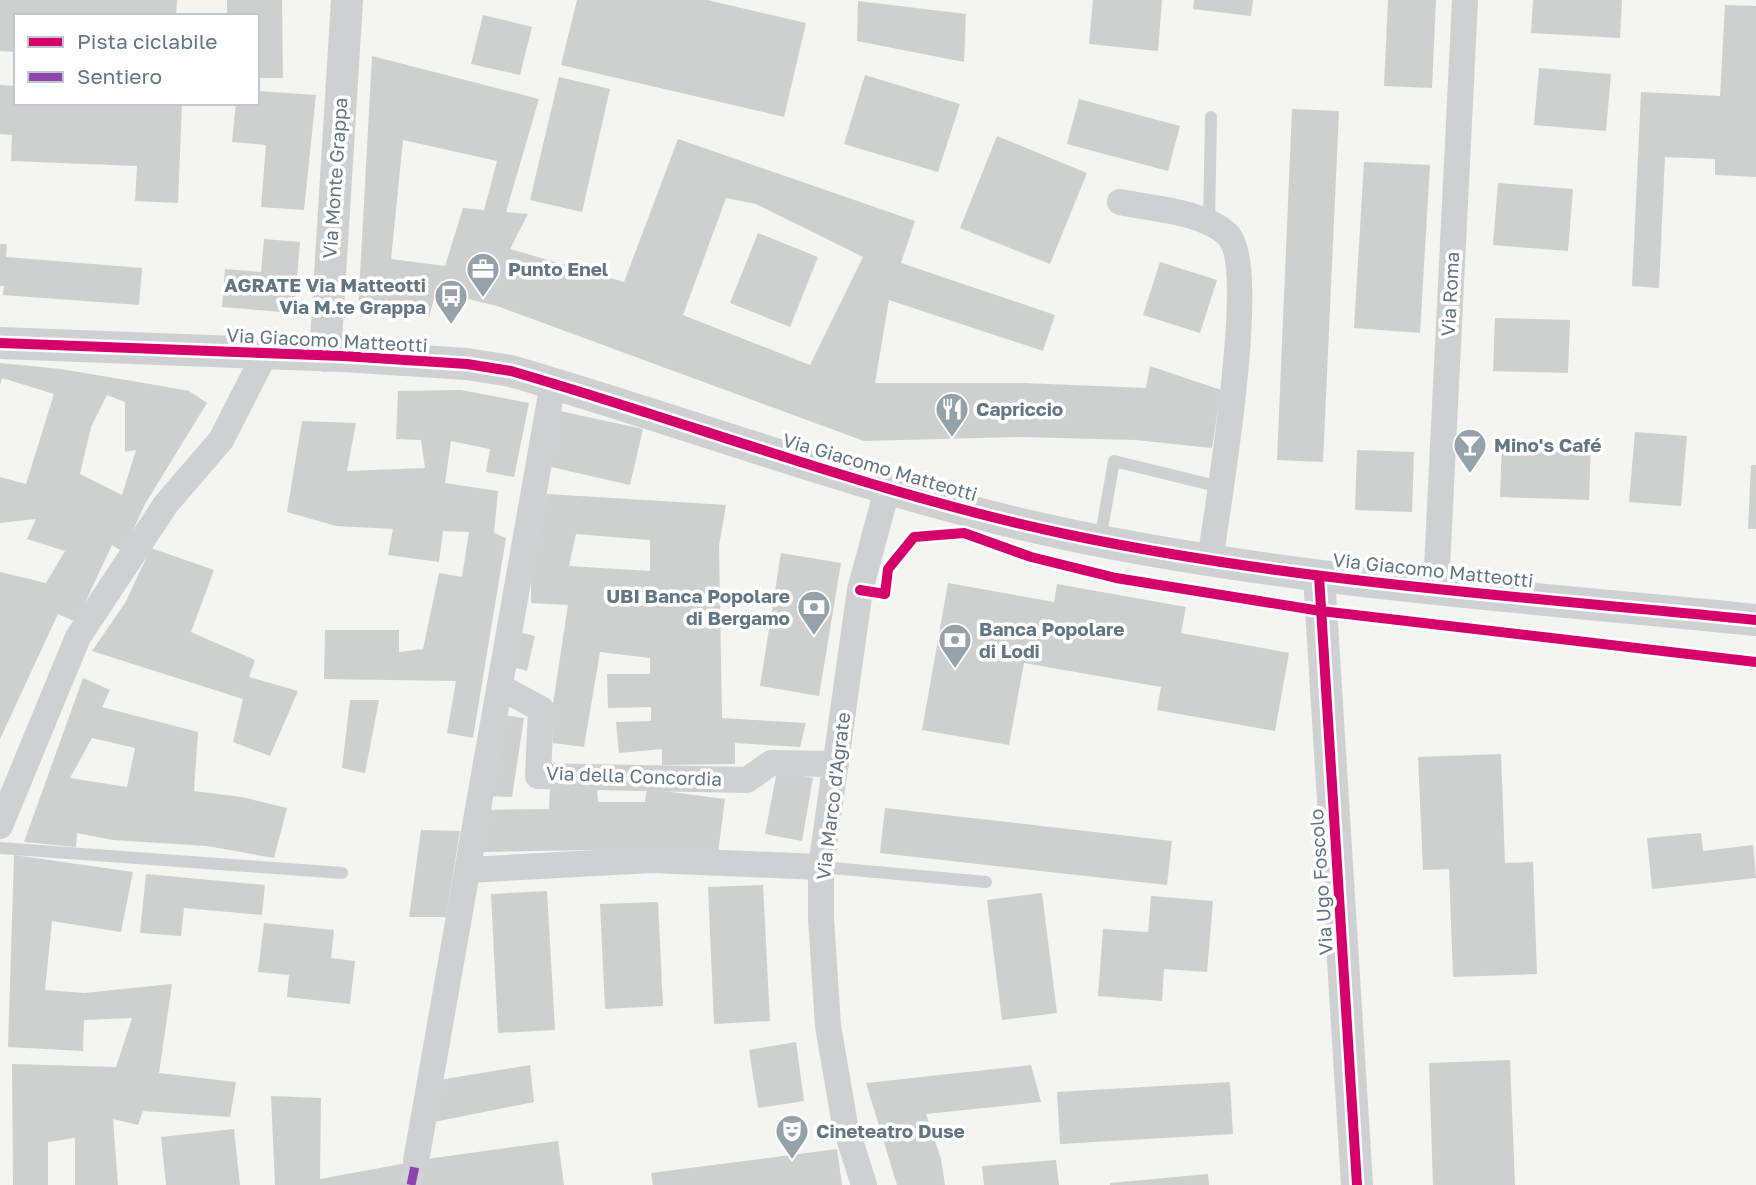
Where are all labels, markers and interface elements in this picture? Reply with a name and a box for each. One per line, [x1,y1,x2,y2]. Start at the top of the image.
legend [14,14,259,105]
text: Pista ciclabile [77,28,217,54]
text: Sentiero [77,63,162,89]
street label: Via Monte Grappa [317,97,352,259]
office icon: Punto Enel [464,250,502,299]
street label: Via Roma [1436,251,1463,337]
place label: Punto Enel [508,257,608,280]
place label: AGRATE Via Matteotti Via M.te Grappa [224,273,426,318]
bus stop icon: AGRATE Via Matteotti Via M.te Grappa [432,277,470,326]
street label: Via Giacomo Matteotti [226,323,428,356]
restaurant icon: Capriccio [933,390,971,439]
place label: Capriccio [976,397,1063,420]
bar icon: Mino's Café [1451,426,1489,475]
street label: Via Giacomo Matteotti [780,428,980,505]
place label: Mino's Café [1494,433,1601,456]
street label: Via Giacomo Matteotti [1332,548,1535,591]
place label: UBI Banca Popolare di Bergamo [606,584,790,629]
bank icon: UBI Banca Popolare di Bergamo [795,588,833,637]
place label: Banca Popolare di Lodi [979,617,1124,662]
bank icon: Banca Popolare di Lodi [936,621,974,670]
street label: Via Marco d'Agrate [811,711,854,881]
street label: Via della Concordia [546,761,722,790]
street label: Via Ugo Foscolo [1304,808,1337,956]
theatre icon: Cineteatro Duse [773,1112,811,1161]
place label: Cineteatro Duse [816,1119,965,1142]

